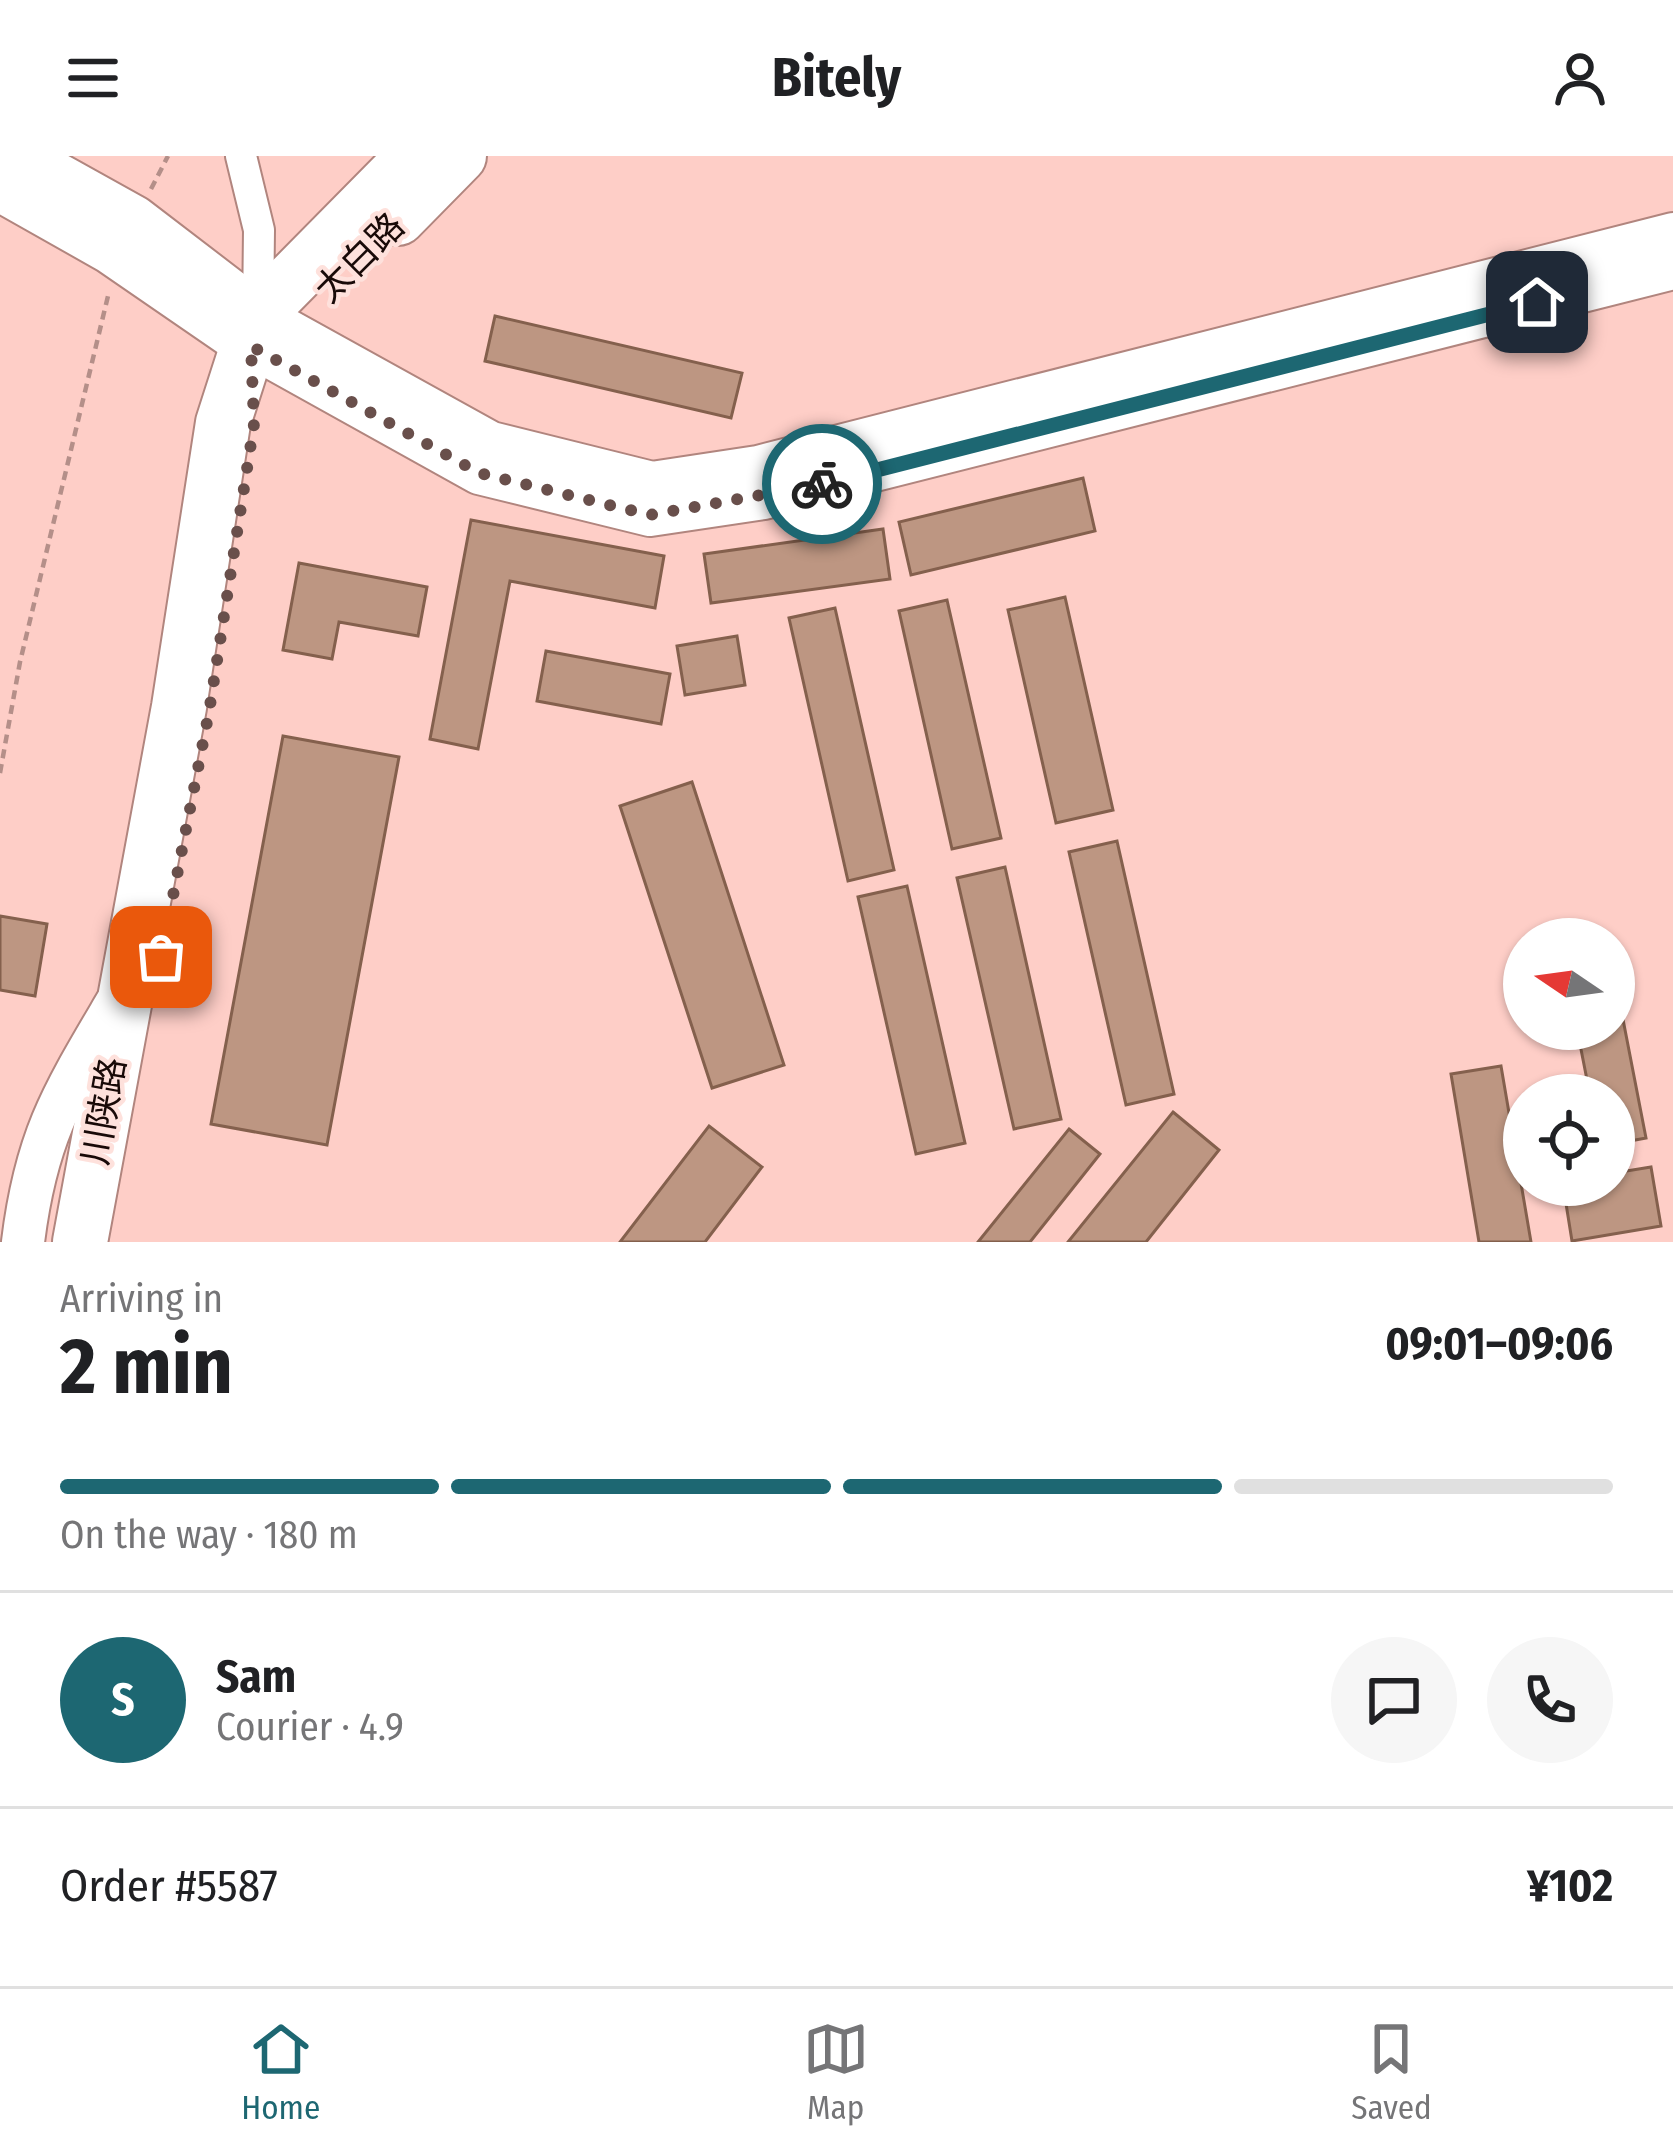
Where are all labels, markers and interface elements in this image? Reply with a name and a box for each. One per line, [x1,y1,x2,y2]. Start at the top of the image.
icon: menu [60,45,126,111]
icon: person [1547,45,1613,111]
text: Bitely [772,46,901,110]
street label: 太白路 [306,204,413,311]
pin [1486,251,1588,353]
icon: home [1504,269,1570,335]
courier [762,424,882,544]
icon: bike [789,451,855,517]
pin [110,906,212,1008]
north arrow [1503,918,1635,1050]
map controls [1503,918,1635,1206]
icon: bag [128,924,194,990]
street label: 川陕路 [73,1054,135,1168]
button: locate [1503,1074,1635,1206]
text: Arriving in [60,1276,223,1322]
text: 09:01–09:06 [1385,1317,1613,1371]
text: 2 min [60,1320,233,1414]
text: On the way · 180 m [60,1512,358,1558]
button: chat [1331,1637,1457,1763]
button: phone [1487,1637,1613,1763]
text: Sam [216,1650,296,1704]
text: S [111,1673,135,1727]
text: Courier · 4.9 [216,1704,404,1750]
text: Order #5587 [60,1859,278,1913]
text: ¥102 [1527,1859,1613,1913]
tab: Home [241,2016,320,2128]
tab: Map [803,2016,869,2128]
tab: Saved [1351,2016,1432,2128]

